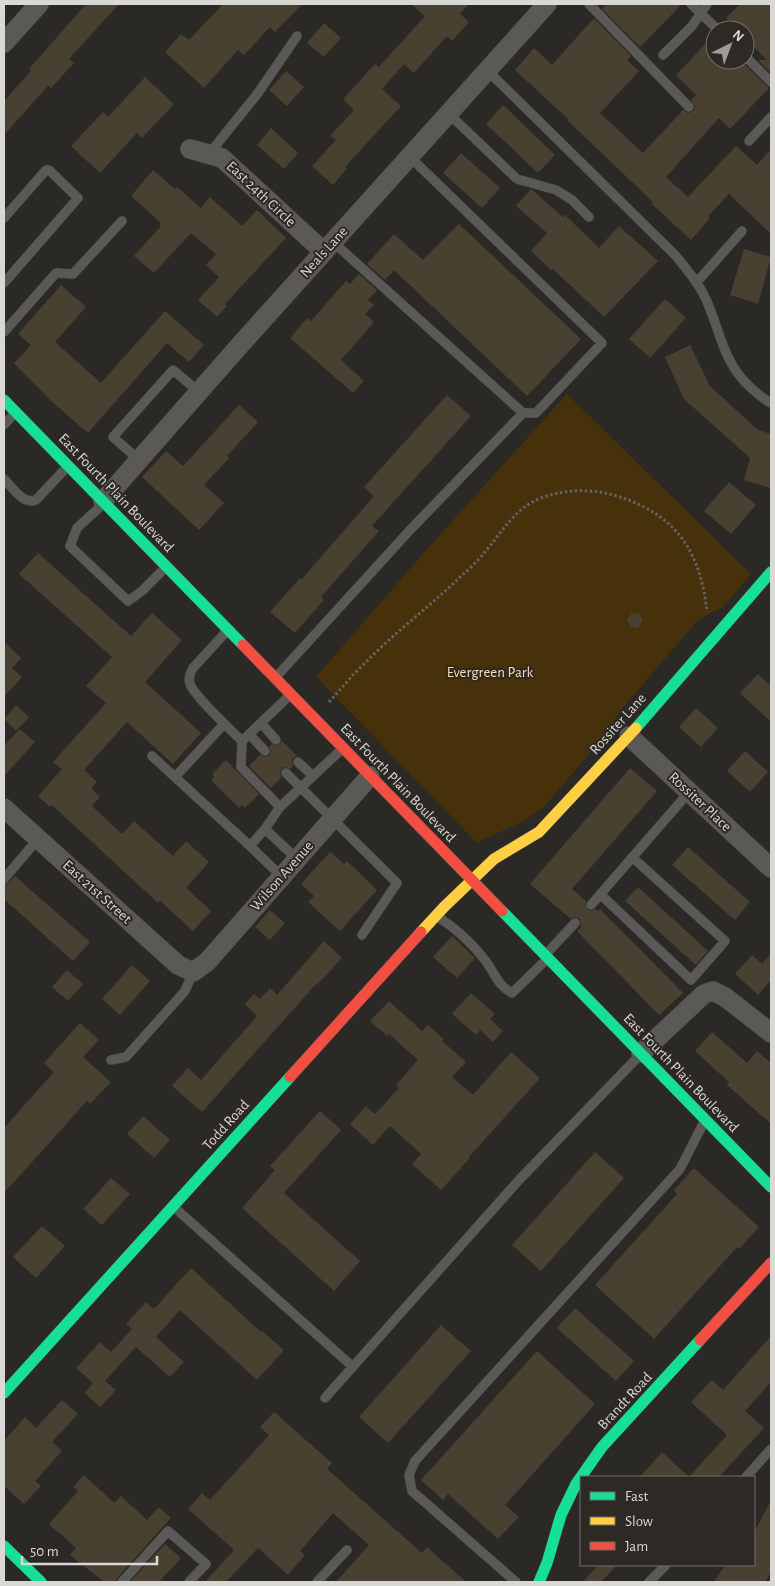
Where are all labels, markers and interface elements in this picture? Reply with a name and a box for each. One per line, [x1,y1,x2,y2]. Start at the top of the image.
north arrow [705,20,755,70]
text: N [730,28,746,45]
street label: East 24th Circle [224,158,299,230]
street label: Neals Lane [297,223,351,281]
street label: East Fourth Plain Boulevard [55,431,177,555]
park label: Evergreen Park [447,665,534,680]
street label: Rossiter Lane [587,691,649,757]
street label: East Fourth Plain Boulevard [337,721,459,845]
street label: Rossiter Place [666,769,734,835]
street label: Wilson Avenue [248,838,316,914]
street label: East 21st Street [60,857,134,927]
street label: East Fourth Plain Boulevard [620,1011,742,1135]
street label: Todd Road [200,1097,252,1153]
street label: Brandt Road [595,1369,655,1432]
legend [580,1476,755,1566]
text: Fast [625,1489,649,1504]
text: Slow [625,1514,653,1529]
scale bar [22,1534,158,1566]
text: Jam [625,1539,648,1554]
text: 50 m [30,1544,59,1559]

